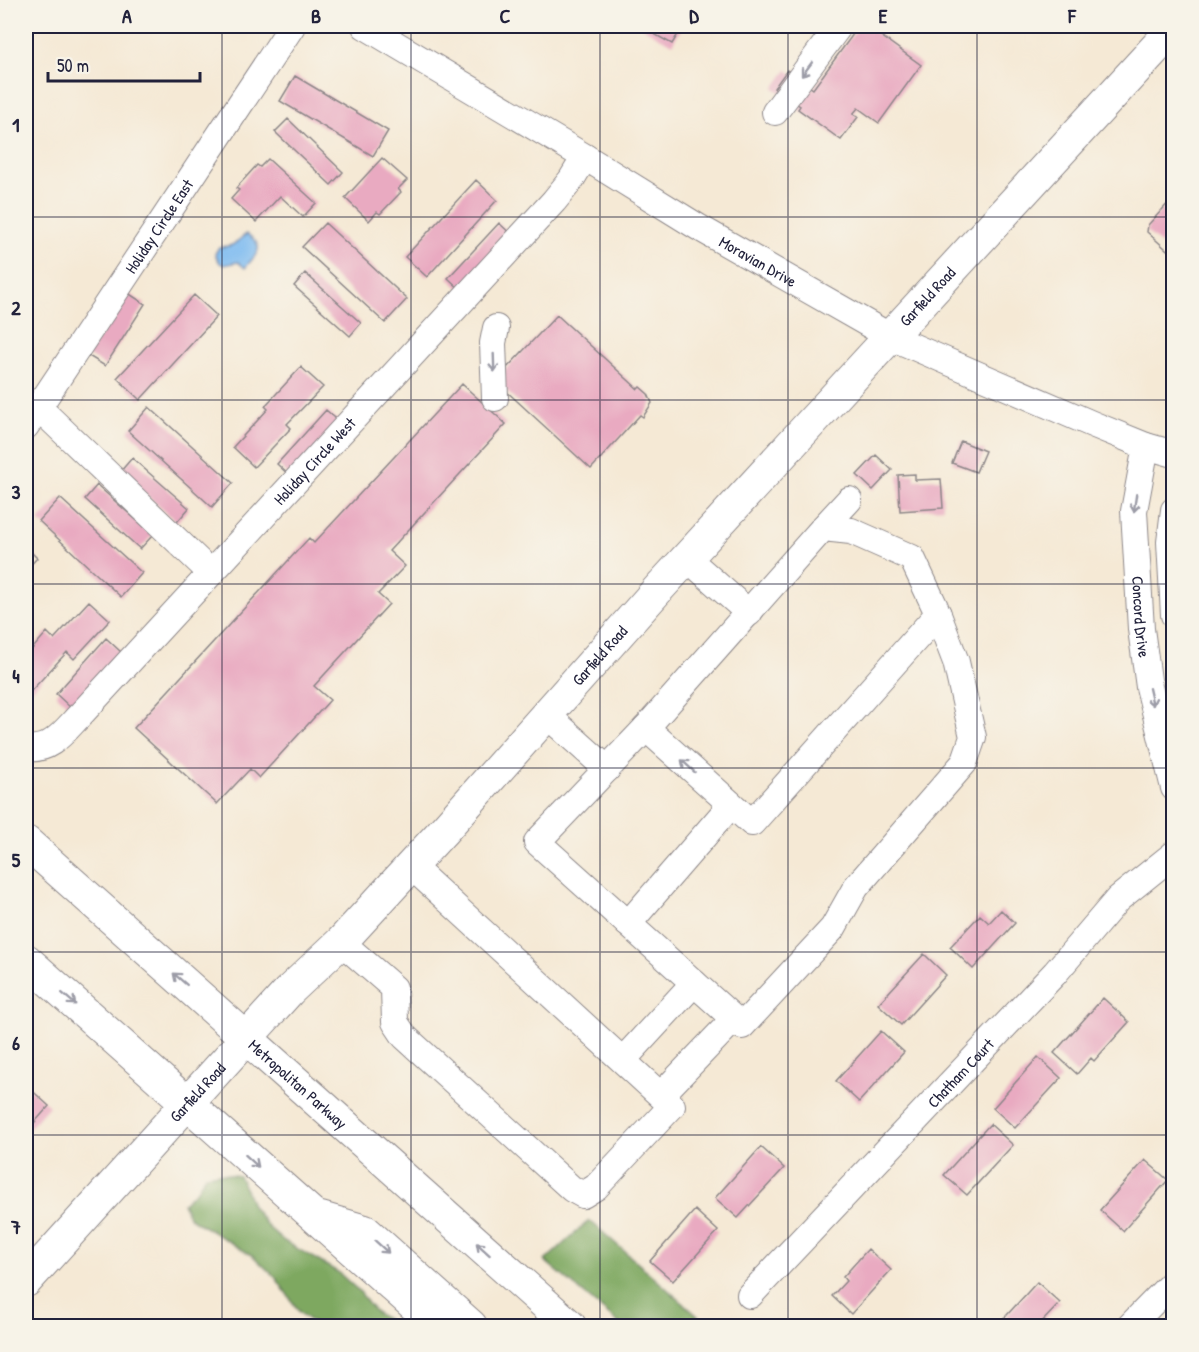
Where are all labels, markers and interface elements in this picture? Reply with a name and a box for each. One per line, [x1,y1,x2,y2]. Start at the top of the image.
text: A [122,2,132,29]
text: B [311,2,321,29]
text: C [500,2,511,29]
text: D [689,2,699,29]
text: E [879,2,888,29]
text: F [1067,2,1077,29]
scale bar [48,45,200,83]
text: 50 m [57,53,89,78]
one-way arrow [801,60,813,76]
text: 1 [12,111,20,138]
street label: Holiday Circle East [120,174,198,278]
street label: Moravian Drive [715,230,801,292]
street label: Garfield Road [894,262,960,331]
text: 2 [11,294,21,321]
one-way arrow [488,352,500,372]
street label: Holiday Circle West [268,412,361,509]
text: 3 [12,478,21,505]
one-way arrow [1130,493,1141,513]
street label: Concord Drive [1127,575,1156,659]
street label: Garfield Road [567,621,632,690]
text: 4 [12,662,20,689]
one-way arrow [1146,687,1158,706]
one-way arrow [681,759,696,773]
text: 5 [12,846,21,873]
one-way arrow [173,972,188,986]
one-way arrow [62,992,77,1006]
text: 6 [12,1029,20,1056]
street label: Chatham Court [922,1033,999,1112]
street label: Metropolitan Parkway [244,1034,352,1134]
street label: Garfield Road [165,1058,230,1127]
one-way arrow [244,1154,259,1168]
text: 7 [10,1213,21,1240]
one-way arrow [374,1240,389,1254]
one-way arrow [476,1242,491,1256]

